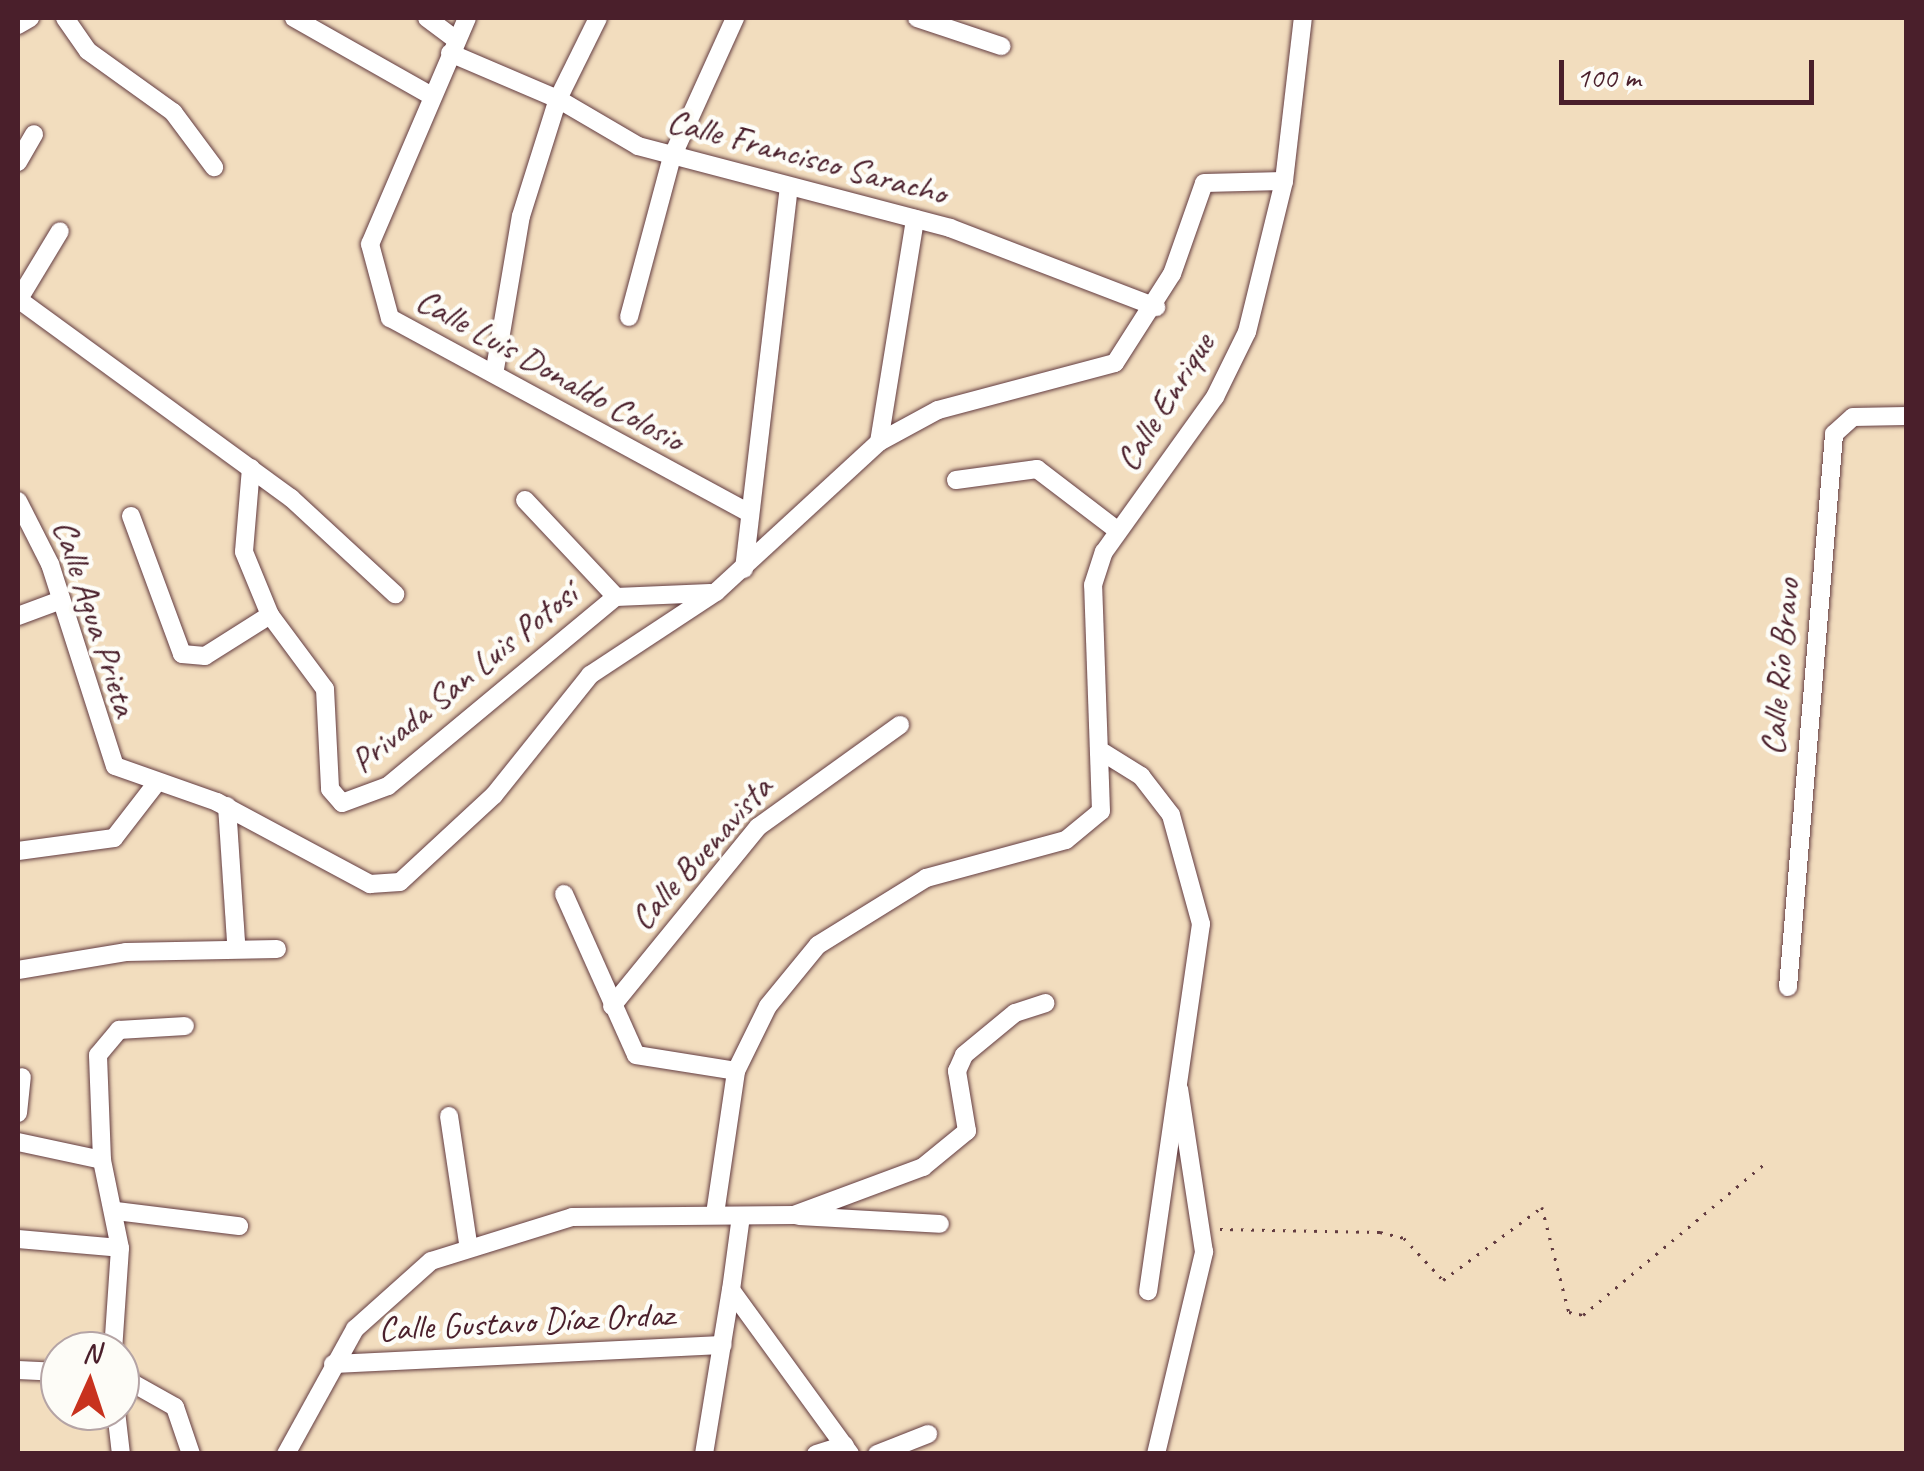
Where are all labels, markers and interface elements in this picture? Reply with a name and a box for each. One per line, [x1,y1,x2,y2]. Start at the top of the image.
scale bar [1564,40,1819,102]
text: 100 m [1576,58,1641,96]
street label: Calle Francisco Saracho [663,100,951,214]
street label: Calle Luis Donaldo Colosio [409,279,691,461]
street label: Calle Enrique [1106,325,1224,479]
street label: Calle Agua Prieta [44,516,146,720]
street label: Privada San Luis Potosí [343,574,585,782]
street label: Calle Río Bravo [1751,576,1809,758]
street label: Calle Buenavista [621,768,781,938]
street label: Calle Gustavo Díaz Ordaz [378,1293,674,1351]
north arrow [40,1331,140,1431]
text: N [82,1335,101,1370]

